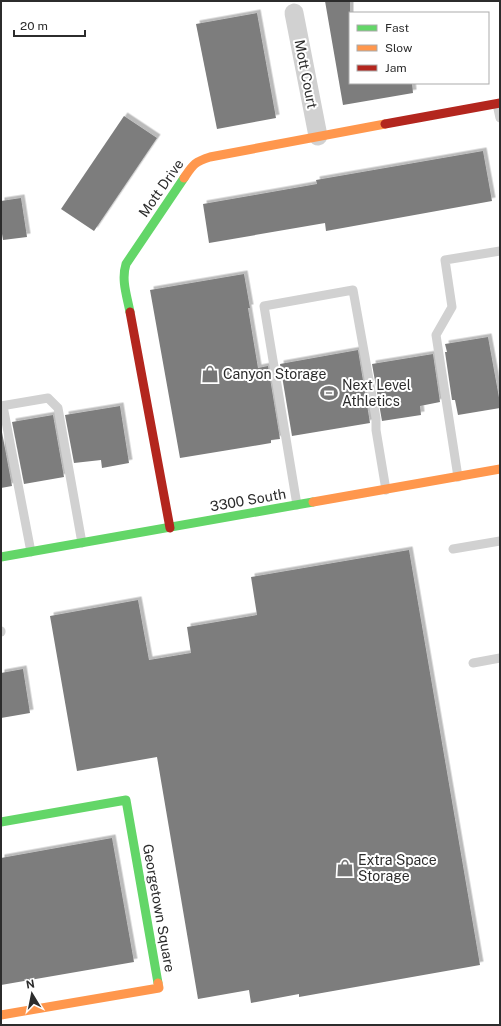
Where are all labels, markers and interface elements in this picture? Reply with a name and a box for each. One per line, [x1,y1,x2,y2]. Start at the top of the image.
scale bar [14,12,85,38]
legend [349,12,489,84]
text: 20 m [20,19,48,33]
text: Fast [385,21,410,35]
street label: Mott Court [291,38,321,110]
text: Slow [385,41,413,55]
text: Jam [385,61,407,75]
street label: Mott Drive [135,156,187,220]
shop icon: Canyon Storage [200,364,220,384]
place label: Canyon Storage [223,366,327,382]
place label: Next Level Athletics [342,377,411,409]
sports icon: Next Level Athletics [319,383,339,403]
street label: 3300 South [209,485,287,515]
street label: Georgetown Square [140,843,178,973]
place label: Extra Space Storage [358,852,437,884]
shop icon: Extra Space Storage [335,858,355,878]
north arrow [12,974,52,1014]
text: N [25,977,36,991]

